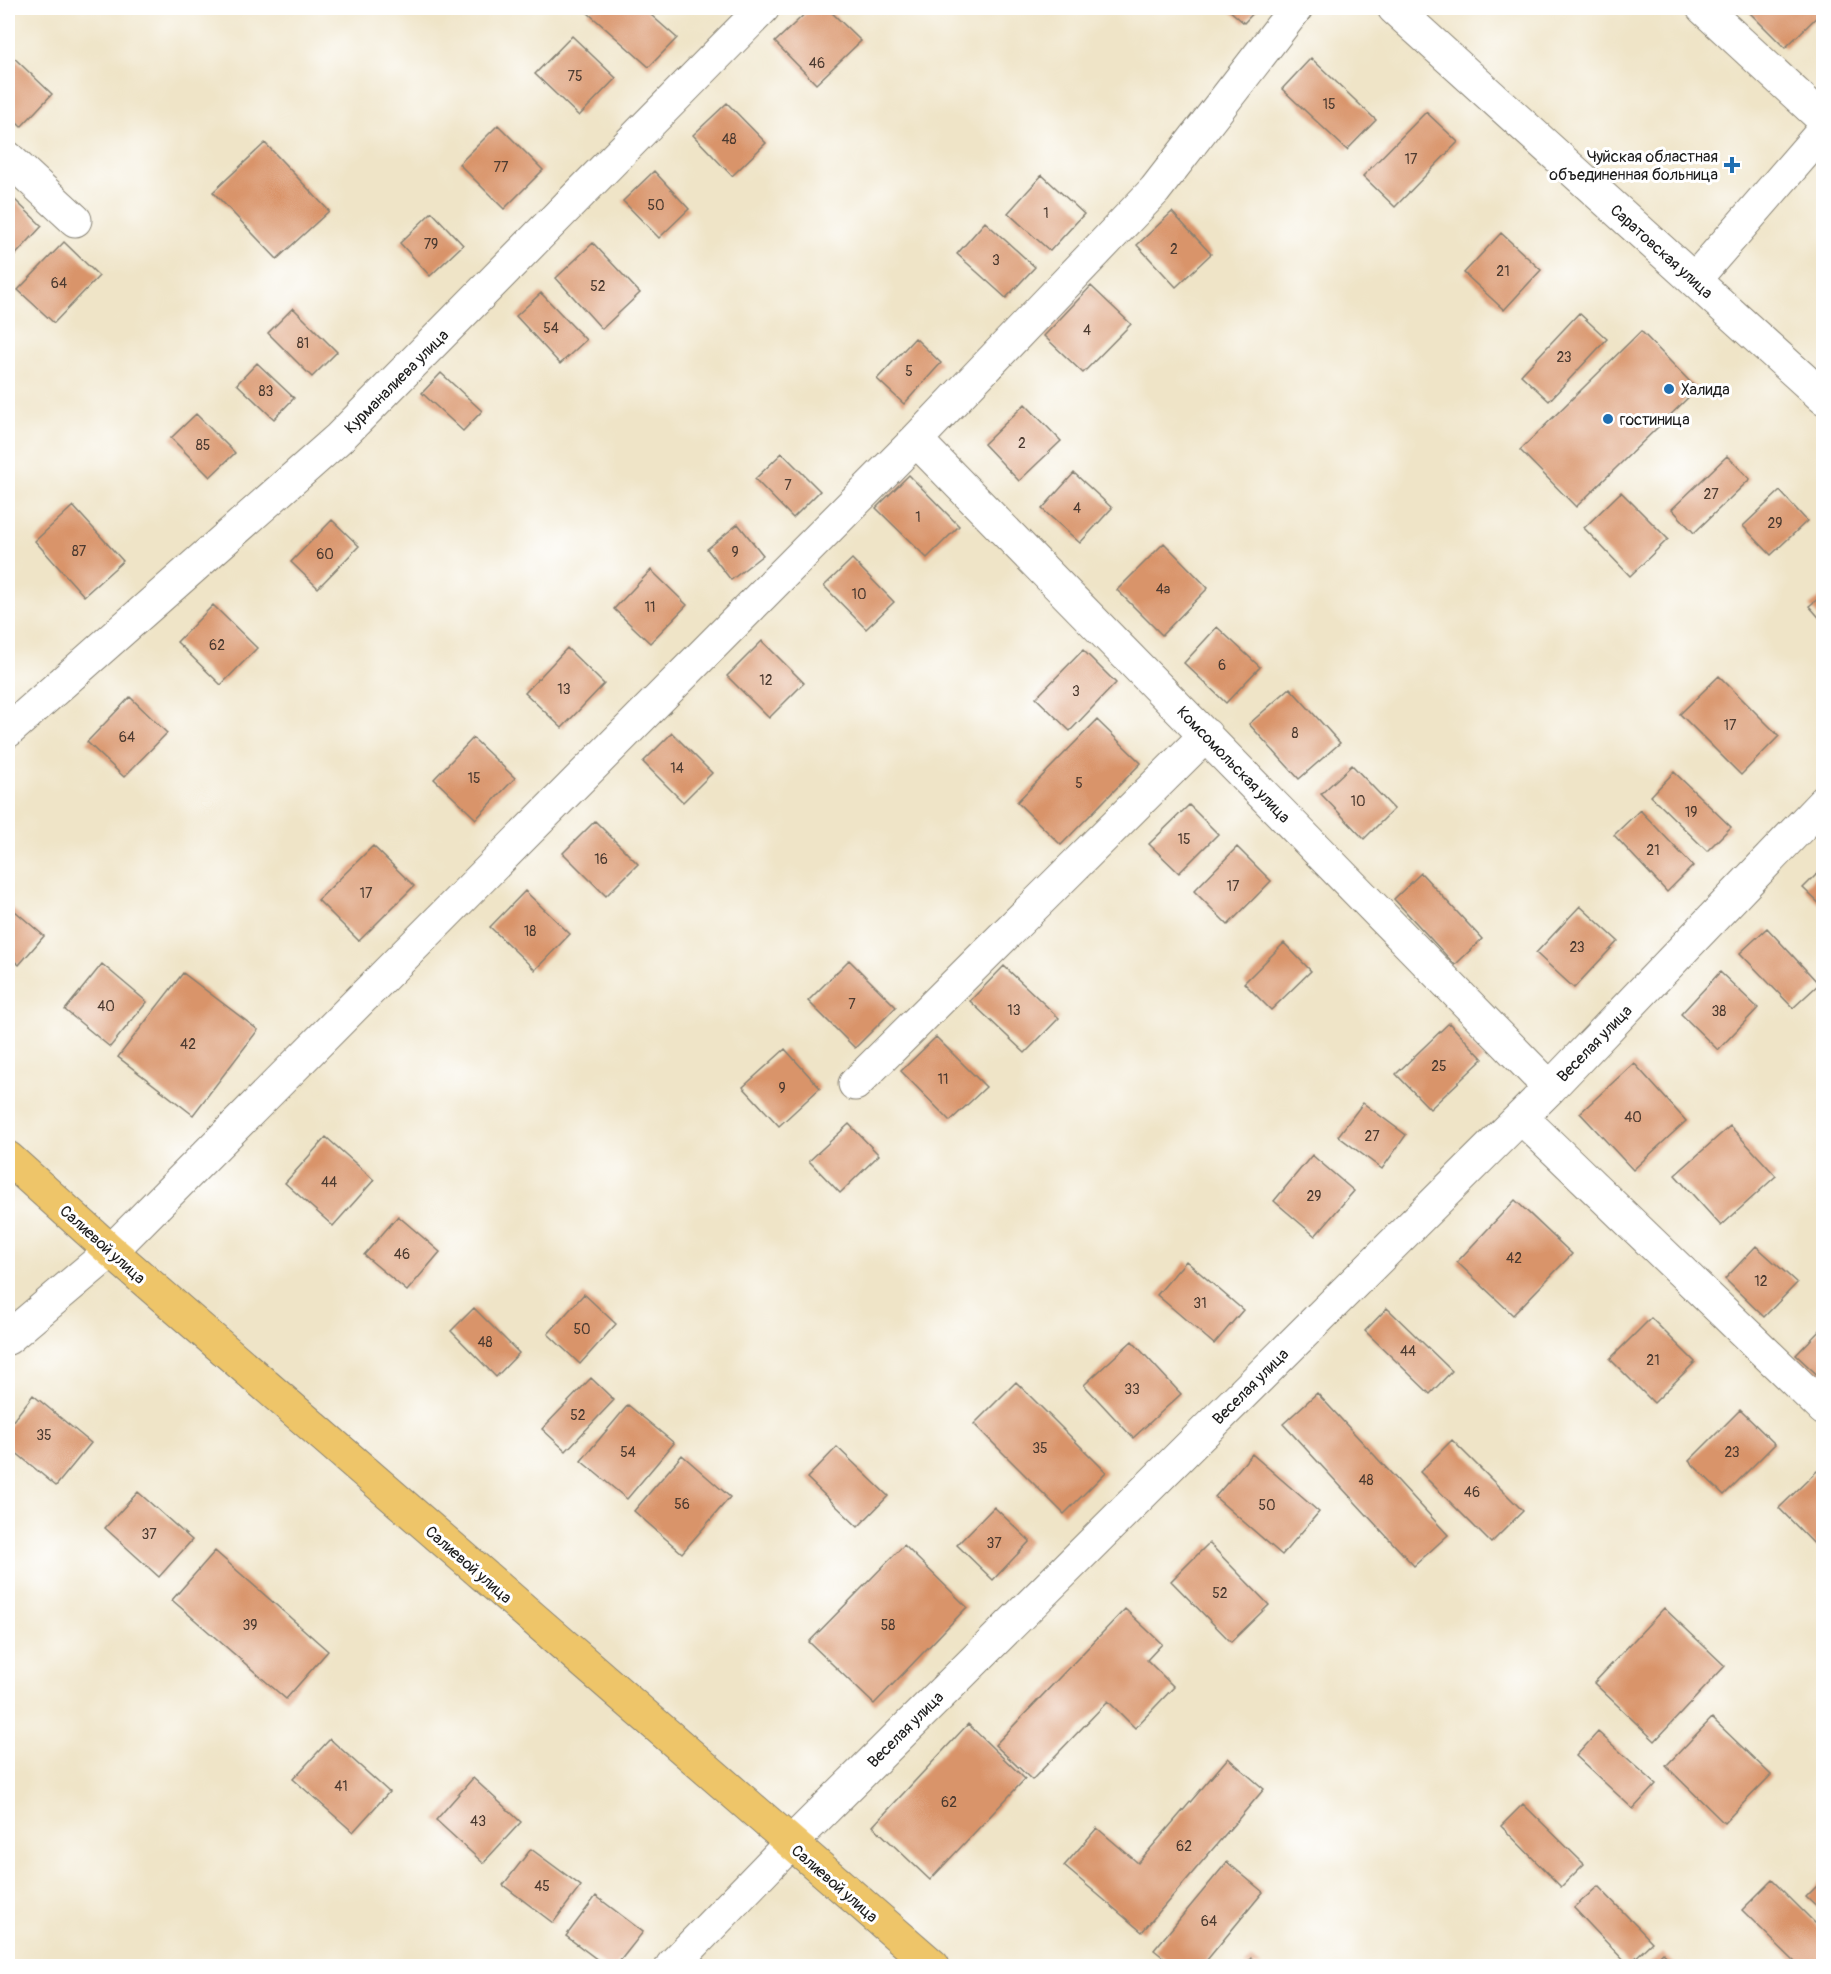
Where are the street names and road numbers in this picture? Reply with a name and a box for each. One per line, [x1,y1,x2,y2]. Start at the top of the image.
street label: Саратовская улица [1606,200,1717,303]
street label: Курманалиева улица [340,325,453,438]
street label: Комсомольская улица [1172,702,1294,827]
street label: Веселая улица [1553,1001,1637,1086]
street label: Салиевой улица [55,1201,149,1288]
street label: Веселая улица [1208,1344,1293,1429]
street label: Салиевой улица [421,1522,516,1608]
street label: Веселая улица [863,1687,948,1772]
street label: Салиевой улица [787,1841,882,1927]

